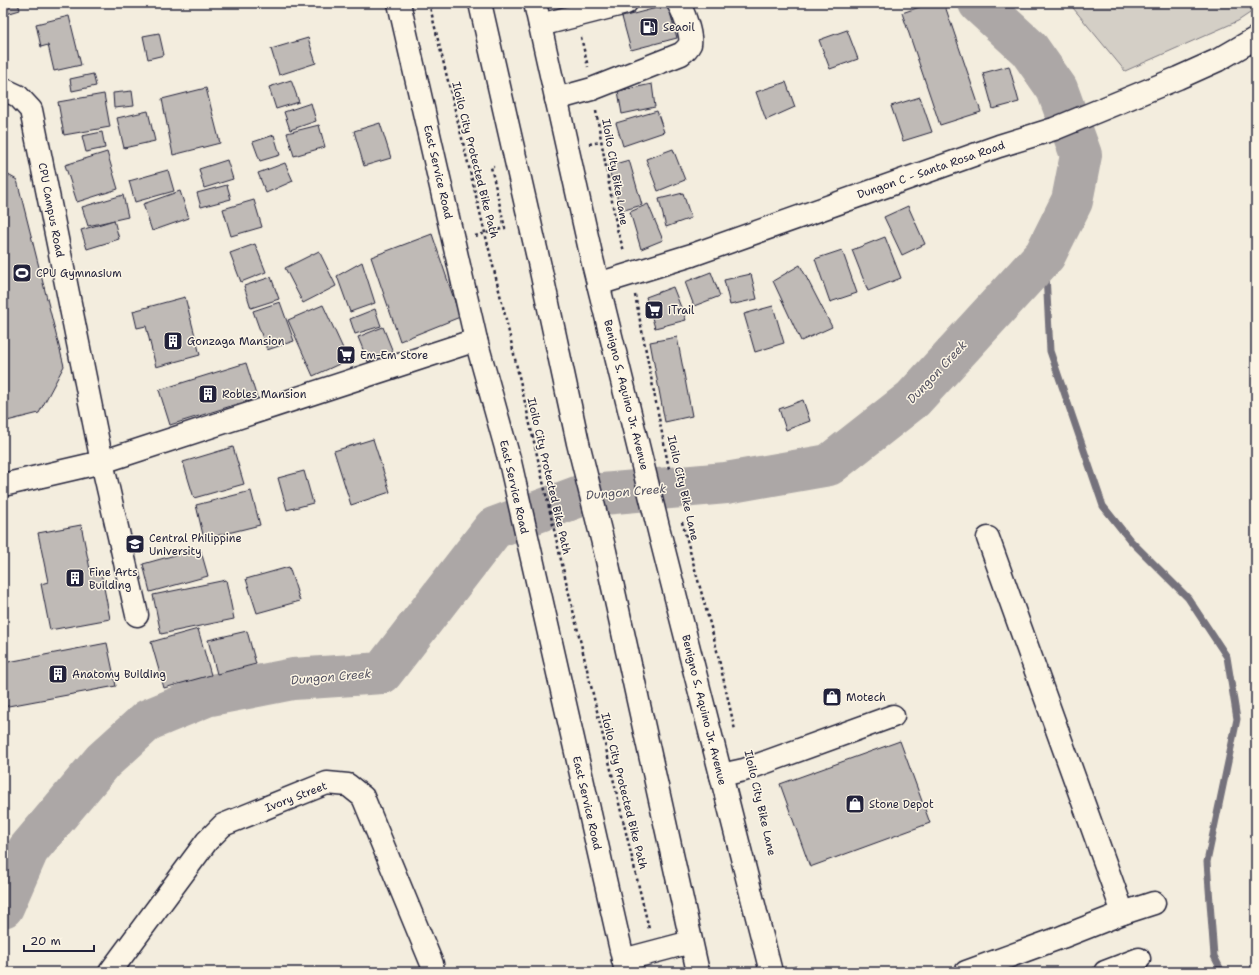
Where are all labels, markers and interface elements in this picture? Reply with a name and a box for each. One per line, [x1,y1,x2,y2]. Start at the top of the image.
fuel station icon: Seaoil [638,16,660,38]
place label: Seaoil [663,20,695,35]
street label: Iloilo City Protected Bike Path [448,80,502,240]
street label: Iloilo City Bike Lane [598,118,632,226]
street label: East Service Road [420,123,456,221]
street label: Dungon C - Santa Rosa Road [855,138,1007,202]
street label: CPU Campus Road [34,161,68,259]
sports icon: CPU Gymnasium [11,262,33,284]
place label: CPU Gymnasium [36,266,122,281]
supermarket icon: iTrail [643,299,665,321]
place label: iTrail [668,303,695,318]
street label: Benigno S. Aquino Jr. Avenue [600,318,652,472]
building icon: Gonzaga Mansion [162,330,184,352]
place label: Gonzaga Mansion [187,334,285,349]
water label: Dungon Creek [904,337,970,407]
supermarket icon: Em-Em Store [335,344,357,366]
place label: Em-Em Store [360,348,428,363]
building icon: Robles Mansion [197,383,219,405]
place label: Robles Mansion [222,387,307,402]
street label: Iloilo City Protected Bike Path [524,396,574,556]
street label: Iloilo City Bike Lane [664,434,702,542]
street label: East Service Road [496,438,532,536]
water label: Dungon Creek [585,480,667,503]
place label: Central Philippine University [149,531,242,559]
school or university icon: Central Philippine University [124,533,146,555]
place label: Fine Arts Building [89,565,138,593]
building icon: Fine Arts Building [64,567,86,589]
street label: Benigno S. Aquino Jr. Avenue [678,633,730,787]
building icon: Anatomy Building [47,663,69,685]
water label: Dungon Creek [290,665,372,688]
place label: Anatomy Building [72,667,166,682]
shop icon: Motech [821,686,843,708]
place label: Motech [846,690,886,705]
street label: Iloilo City Protected Bike Path [597,711,651,871]
street label: Iloilo City Bike Lane [741,749,779,857]
street label: East Service Road [569,754,605,852]
street label: Ivory Street [263,778,329,816]
shop icon: Stone Depot [844,793,866,815]
place label: Stone Depot [869,797,934,812]
scale bar [24,927,94,953]
text: 20 m [30,933,61,949]

